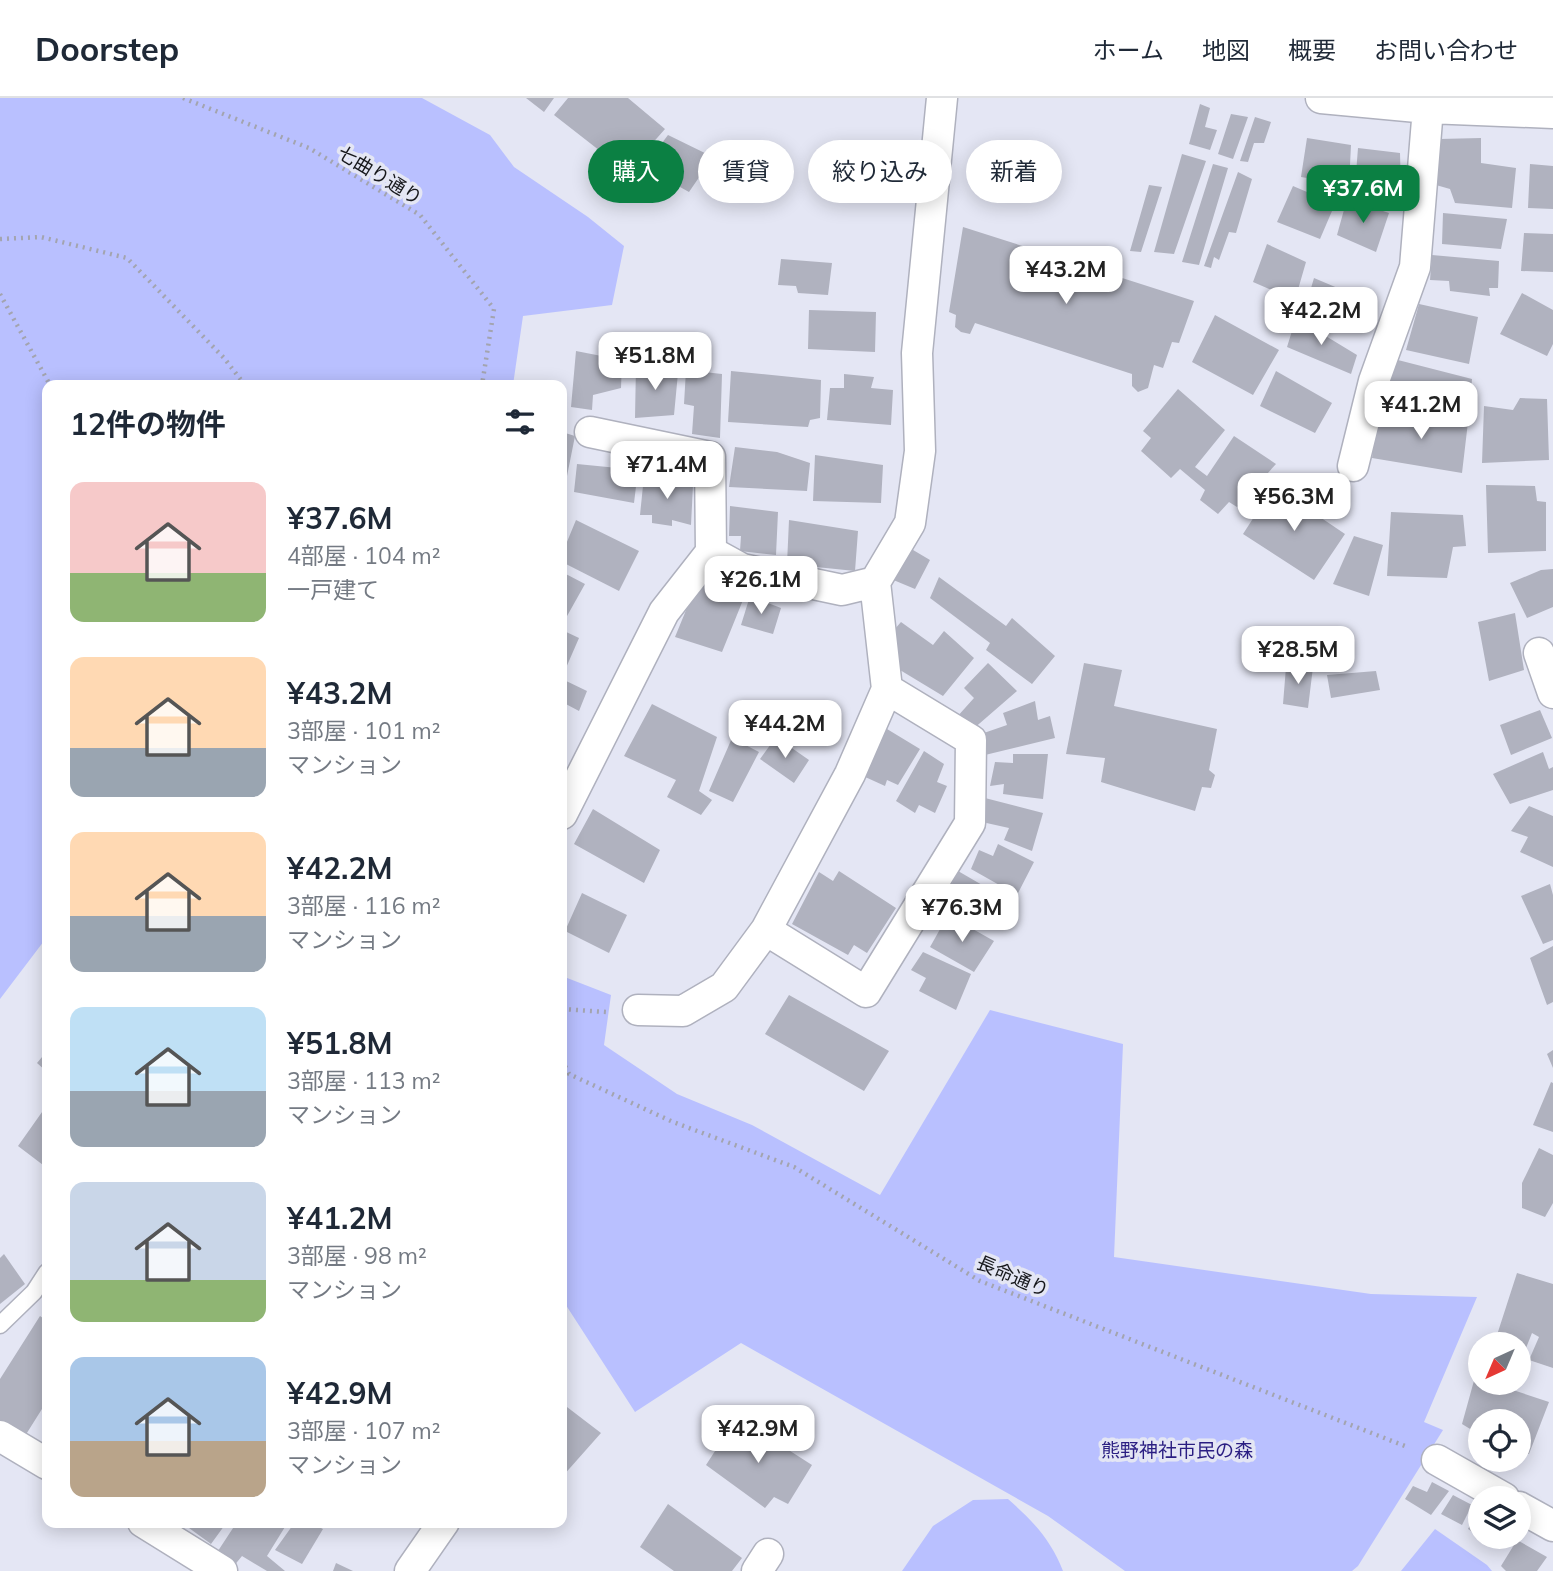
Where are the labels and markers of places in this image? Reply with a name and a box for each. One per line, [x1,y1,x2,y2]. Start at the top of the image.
pin: ¥37.6M [1306,166,1420,225]
pin: ¥43.2M [1009,246,1123,306]
pin: ¥42.2M [1264,288,1378,347]
pin: ¥51.8M [598,332,712,392]
pin: ¥41.2M [1364,382,1478,441]
pin: ¥71.4M [610,442,724,501]
pin: ¥56.3M [1237,474,1351,533]
pin: ¥26.1M [704,556,818,616]
pin: ¥28.5M [1241,626,1355,686]
pin: ¥44.2M [728,700,842,760]
pin: ¥76.3M [905,884,1019,944]
pin: ¥42.9M [701,1406,815,1465]

